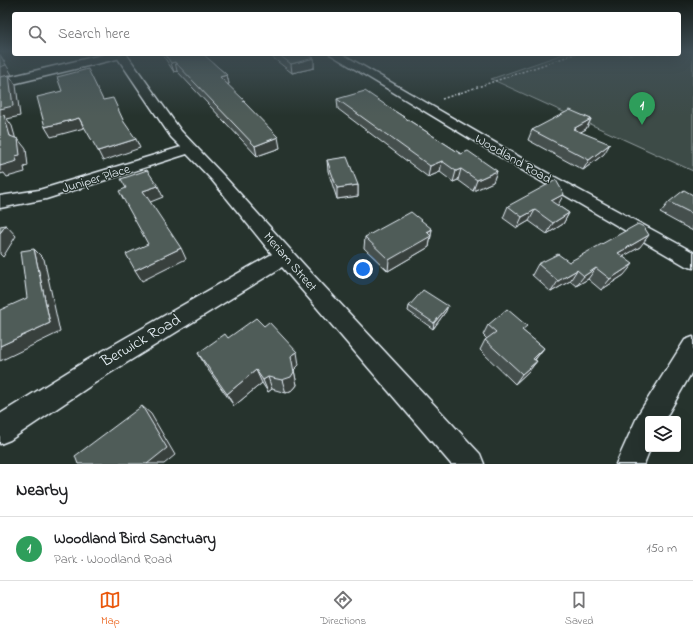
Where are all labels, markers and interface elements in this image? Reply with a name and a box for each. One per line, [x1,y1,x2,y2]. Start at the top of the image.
search box [12,12,681,56]
icon: search [26,23,48,45]
text: Search here [58,23,130,45]
pin: 1 [629,92,655,125]
street label: Woodland Road [471,129,555,189]
street label: Juniper Place [60,160,133,198]
street label: Meriam Street [259,228,322,296]
your location [353,259,373,279]
street label: Berwick Road [96,308,186,374]
map controls [645,416,681,452]
button: layers [645,416,681,452]
text: Nearby [16,478,68,503]
text: Woodland Bird Sanctuary [54,528,216,550]
text: 1 [27,539,31,558]
text: 150 m [646,539,677,558]
text: Park · Woodland Road [54,550,172,569]
tab: Map [99,589,121,629]
tab: Directions [320,589,366,629]
tab: Saved [565,589,594,629]

